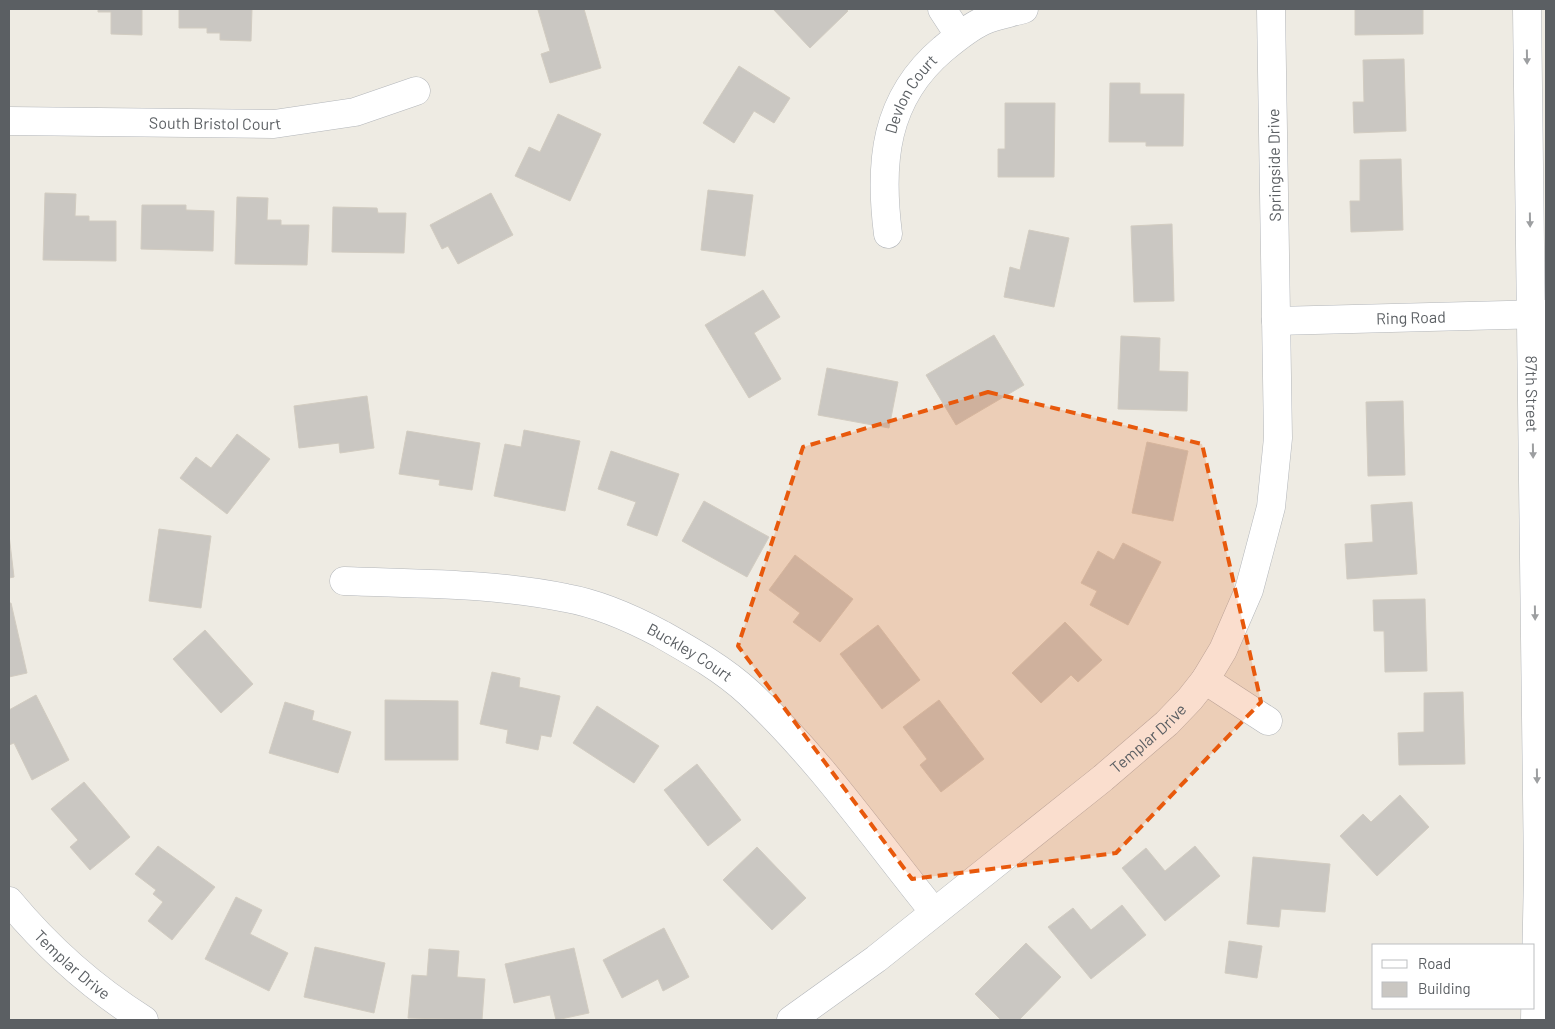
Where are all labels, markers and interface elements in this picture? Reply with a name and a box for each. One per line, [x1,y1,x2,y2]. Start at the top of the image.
street label: Devlon Court [880,50,940,135]
one-way arrow [1523,50,1531,66]
street label: Springside Drive [1263,108,1284,222]
street label: South Bristol Court [149,113,282,133]
one-way arrow [1526,212,1534,228]
street label: Ring Road [1376,307,1446,327]
street label: 87th Street [1522,355,1542,433]
one-way arrow [1529,443,1537,459]
one-way arrow [1531,606,1539,622]
street label: Buckley Court [644,619,737,685]
street label: Templar Drive [1106,699,1190,777]
one-way arrow [1533,768,1541,784]
street label: Templar Drive [31,926,114,1003]
legend [1372,944,1535,1009]
text: Road [1418,954,1451,972]
text: Building [1418,979,1471,997]

